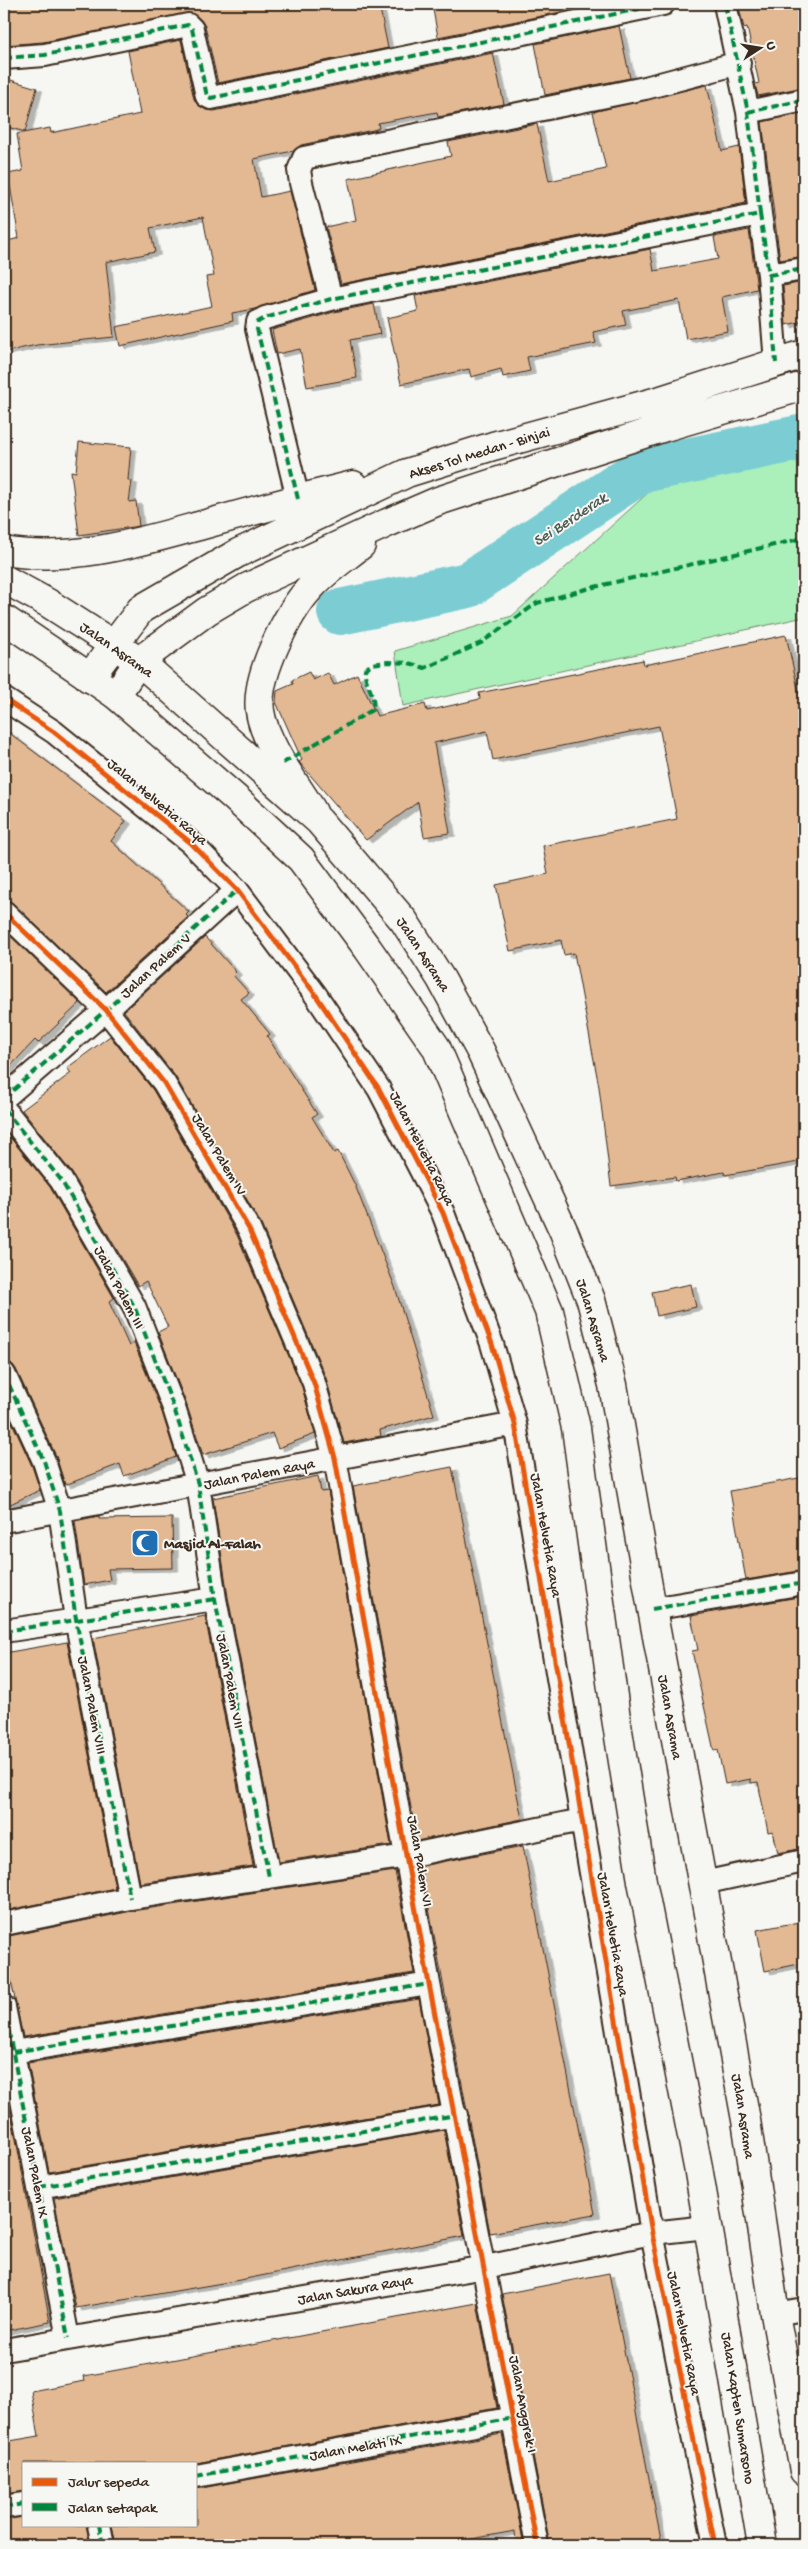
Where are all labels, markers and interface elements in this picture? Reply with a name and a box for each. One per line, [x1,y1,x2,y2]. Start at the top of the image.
north arrow [736,22,786,72]
text: U [761,40,779,52]
street label: Akses Tol Medan - Binjai [407,424,552,484]
water label: Sei Berderak [530,489,613,552]
street label: Jalan Asrama [76,619,157,683]
street label: Jalan Helvetia Raya [103,755,211,850]
street label: Jalan Asrama [391,914,454,996]
street label: Jalan Palem V [117,930,195,1003]
street label: Jalan Helvetia Raya [385,1089,458,1210]
street label: Jalan Palem IV [187,1111,250,1199]
street label: Jalan Palem III [89,1243,148,1332]
street label: Jalan Asrama [571,1277,613,1365]
street label: Jalan Palem Raya [203,1455,317,1495]
street label: Jalan Helvetia Raya [525,1472,565,1599]
mosque icon: Masjid Al-Falah [130,1528,160,1558]
place label: Masjid Al-Falah [164,1536,261,1554]
street label: Jalan Palem VII [211,1633,247,1730]
street label: Jalan Palem VIII [73,1655,109,1756]
street label: Jalan Asrama [653,1674,685,1762]
street label: Jalan Palem VI [402,1814,436,1908]
street label: Jalan Helvetia Raya [592,1871,632,1998]
street label: Jalan Asrama [726,2073,758,2161]
street label: Jalan Palem IX [16,2126,52,2220]
street label: Jalan Helvetia Raya [662,2270,704,2397]
street label: Jalan Sakura Raya [296,2272,415,2310]
street label: Jalan Kapten Sumarsono [716,2331,758,2486]
street label: Jalan Anggrek I [504,2354,540,2454]
street label: Jalan Melati IX [308,2432,404,2466]
legend [22,2462,198,2526]
text: Jalur sepeda [68,2474,150,2492]
text: Jalan setapak [68,2500,158,2518]

